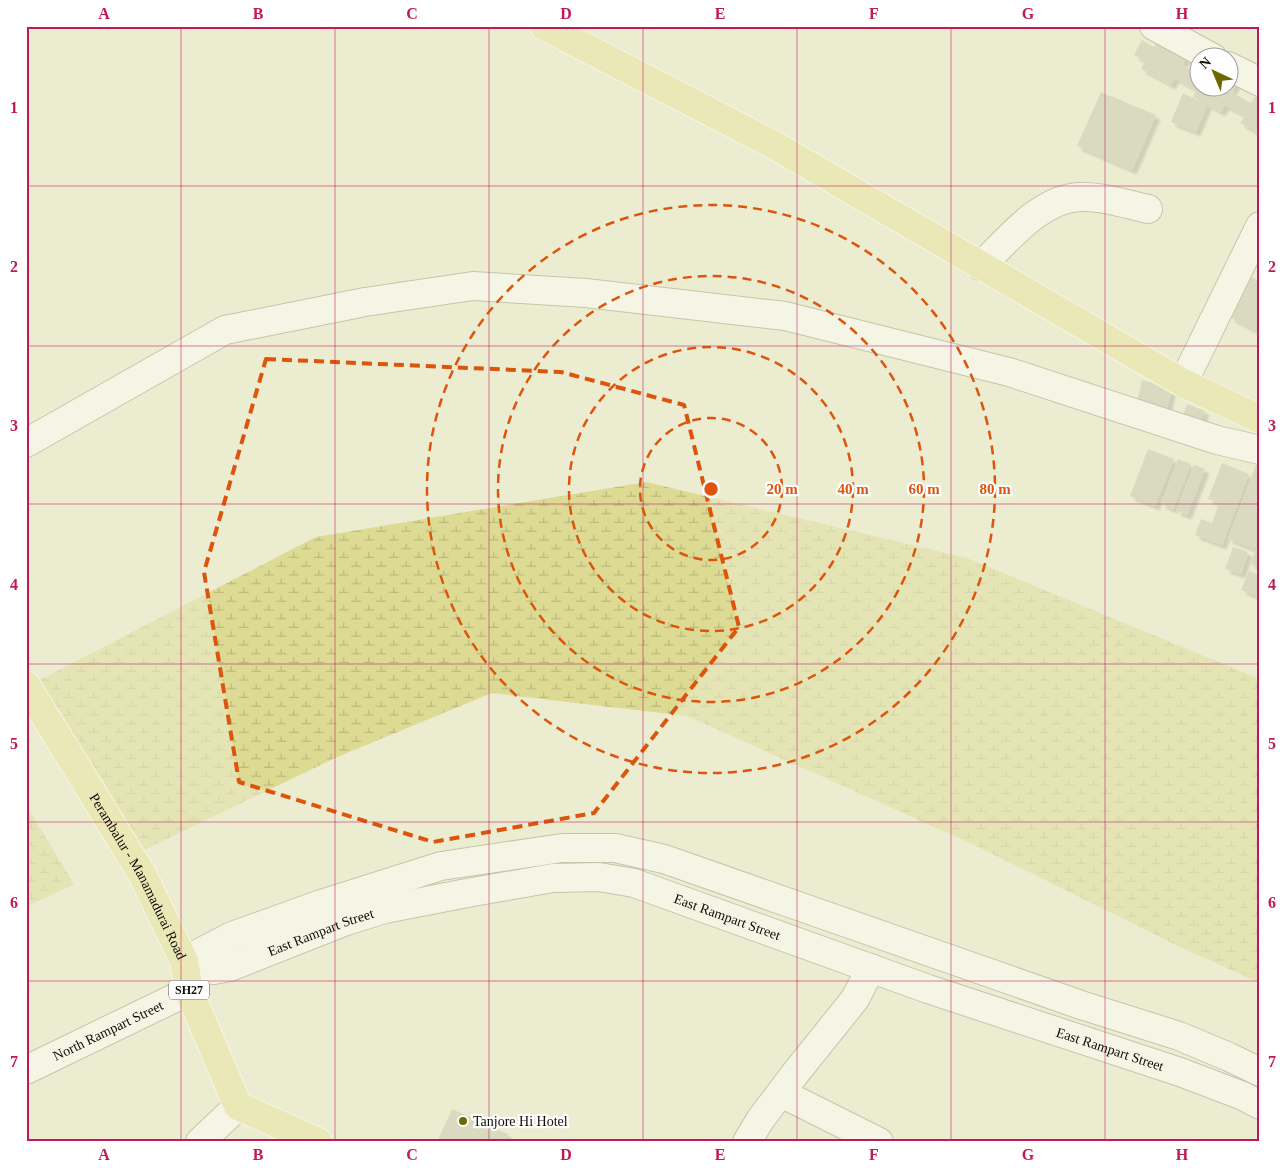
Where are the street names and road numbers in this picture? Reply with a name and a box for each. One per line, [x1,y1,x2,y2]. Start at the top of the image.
street label: Perambalur - Manamadurai Road [87,791,190,962]
street label: East Rampart Street [672,891,783,943]
street label: East Rampart Street [266,905,375,959]
road number: SH27 [169,980,209,1000]
street label: North Rampart Street [50,997,166,1063]
street label: East Rampart Street [1055,1024,1166,1074]

